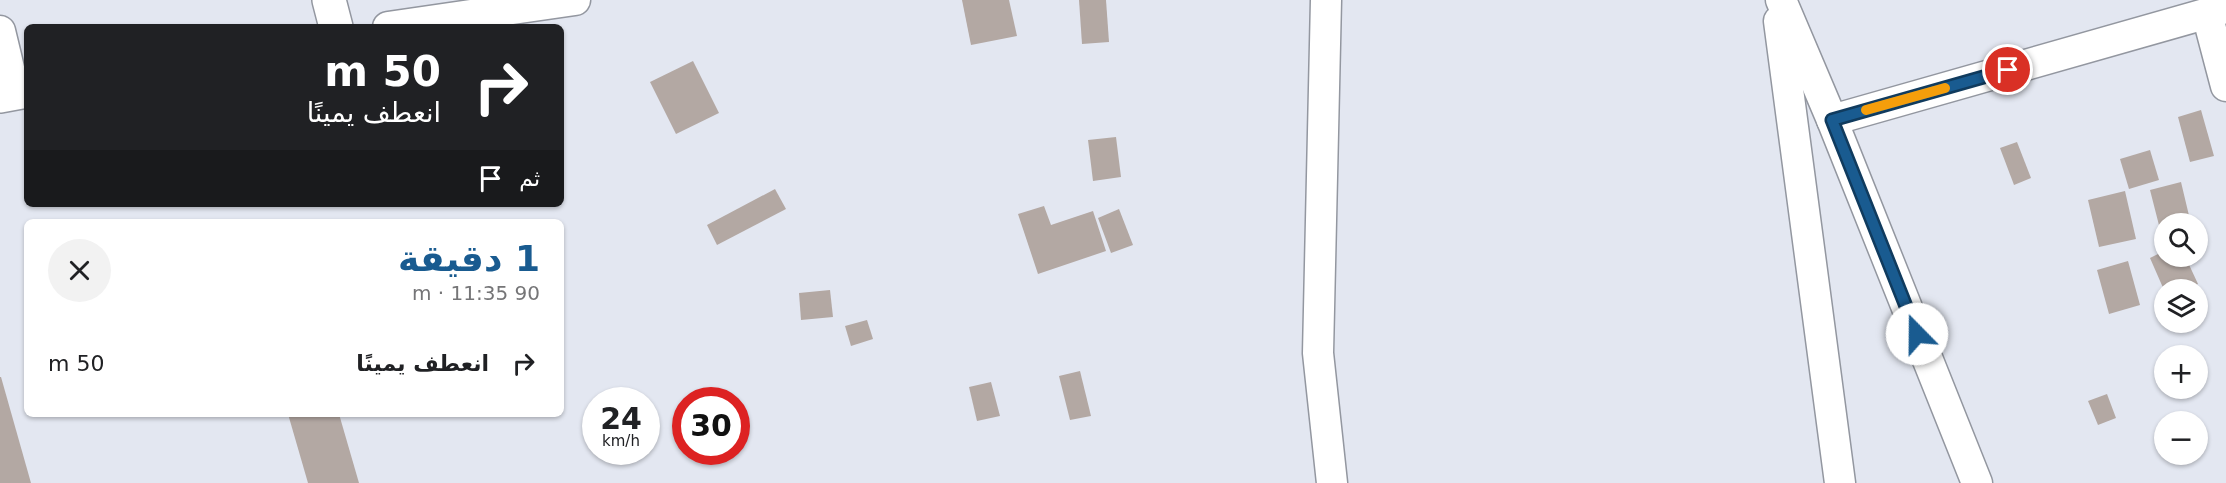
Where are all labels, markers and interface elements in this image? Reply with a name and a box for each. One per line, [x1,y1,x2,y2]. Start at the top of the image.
pin [1982,44,2033,95]
text: 50 m [324,47,441,96]
icon: right [462,48,540,126]
icon: arrive [1991,53,2024,86]
text: انعطف يمينًا [307,97,441,128]
icon: arrive [474,162,507,195]
text: ثم [519,166,540,191]
map controls [2154,213,2208,465]
button: search [2154,213,2208,267]
text: 1 دقيقة [398,238,540,279]
button: close [48,239,111,302]
button: layers [2154,279,2208,333]
text: 90 m · 11:35 [412,281,540,305]
position arrow [1885,302,1949,366]
button: + [2154,345,2208,399]
icon: right [507,347,540,380]
text: 50 m [48,351,104,376]
text: انعطف يمينًا [356,351,489,376]
speed limit sign: 30 [672,387,750,465]
text: 24 [600,401,642,436]
button: − [2154,411,2208,465]
text: km/h [602,432,640,450]

